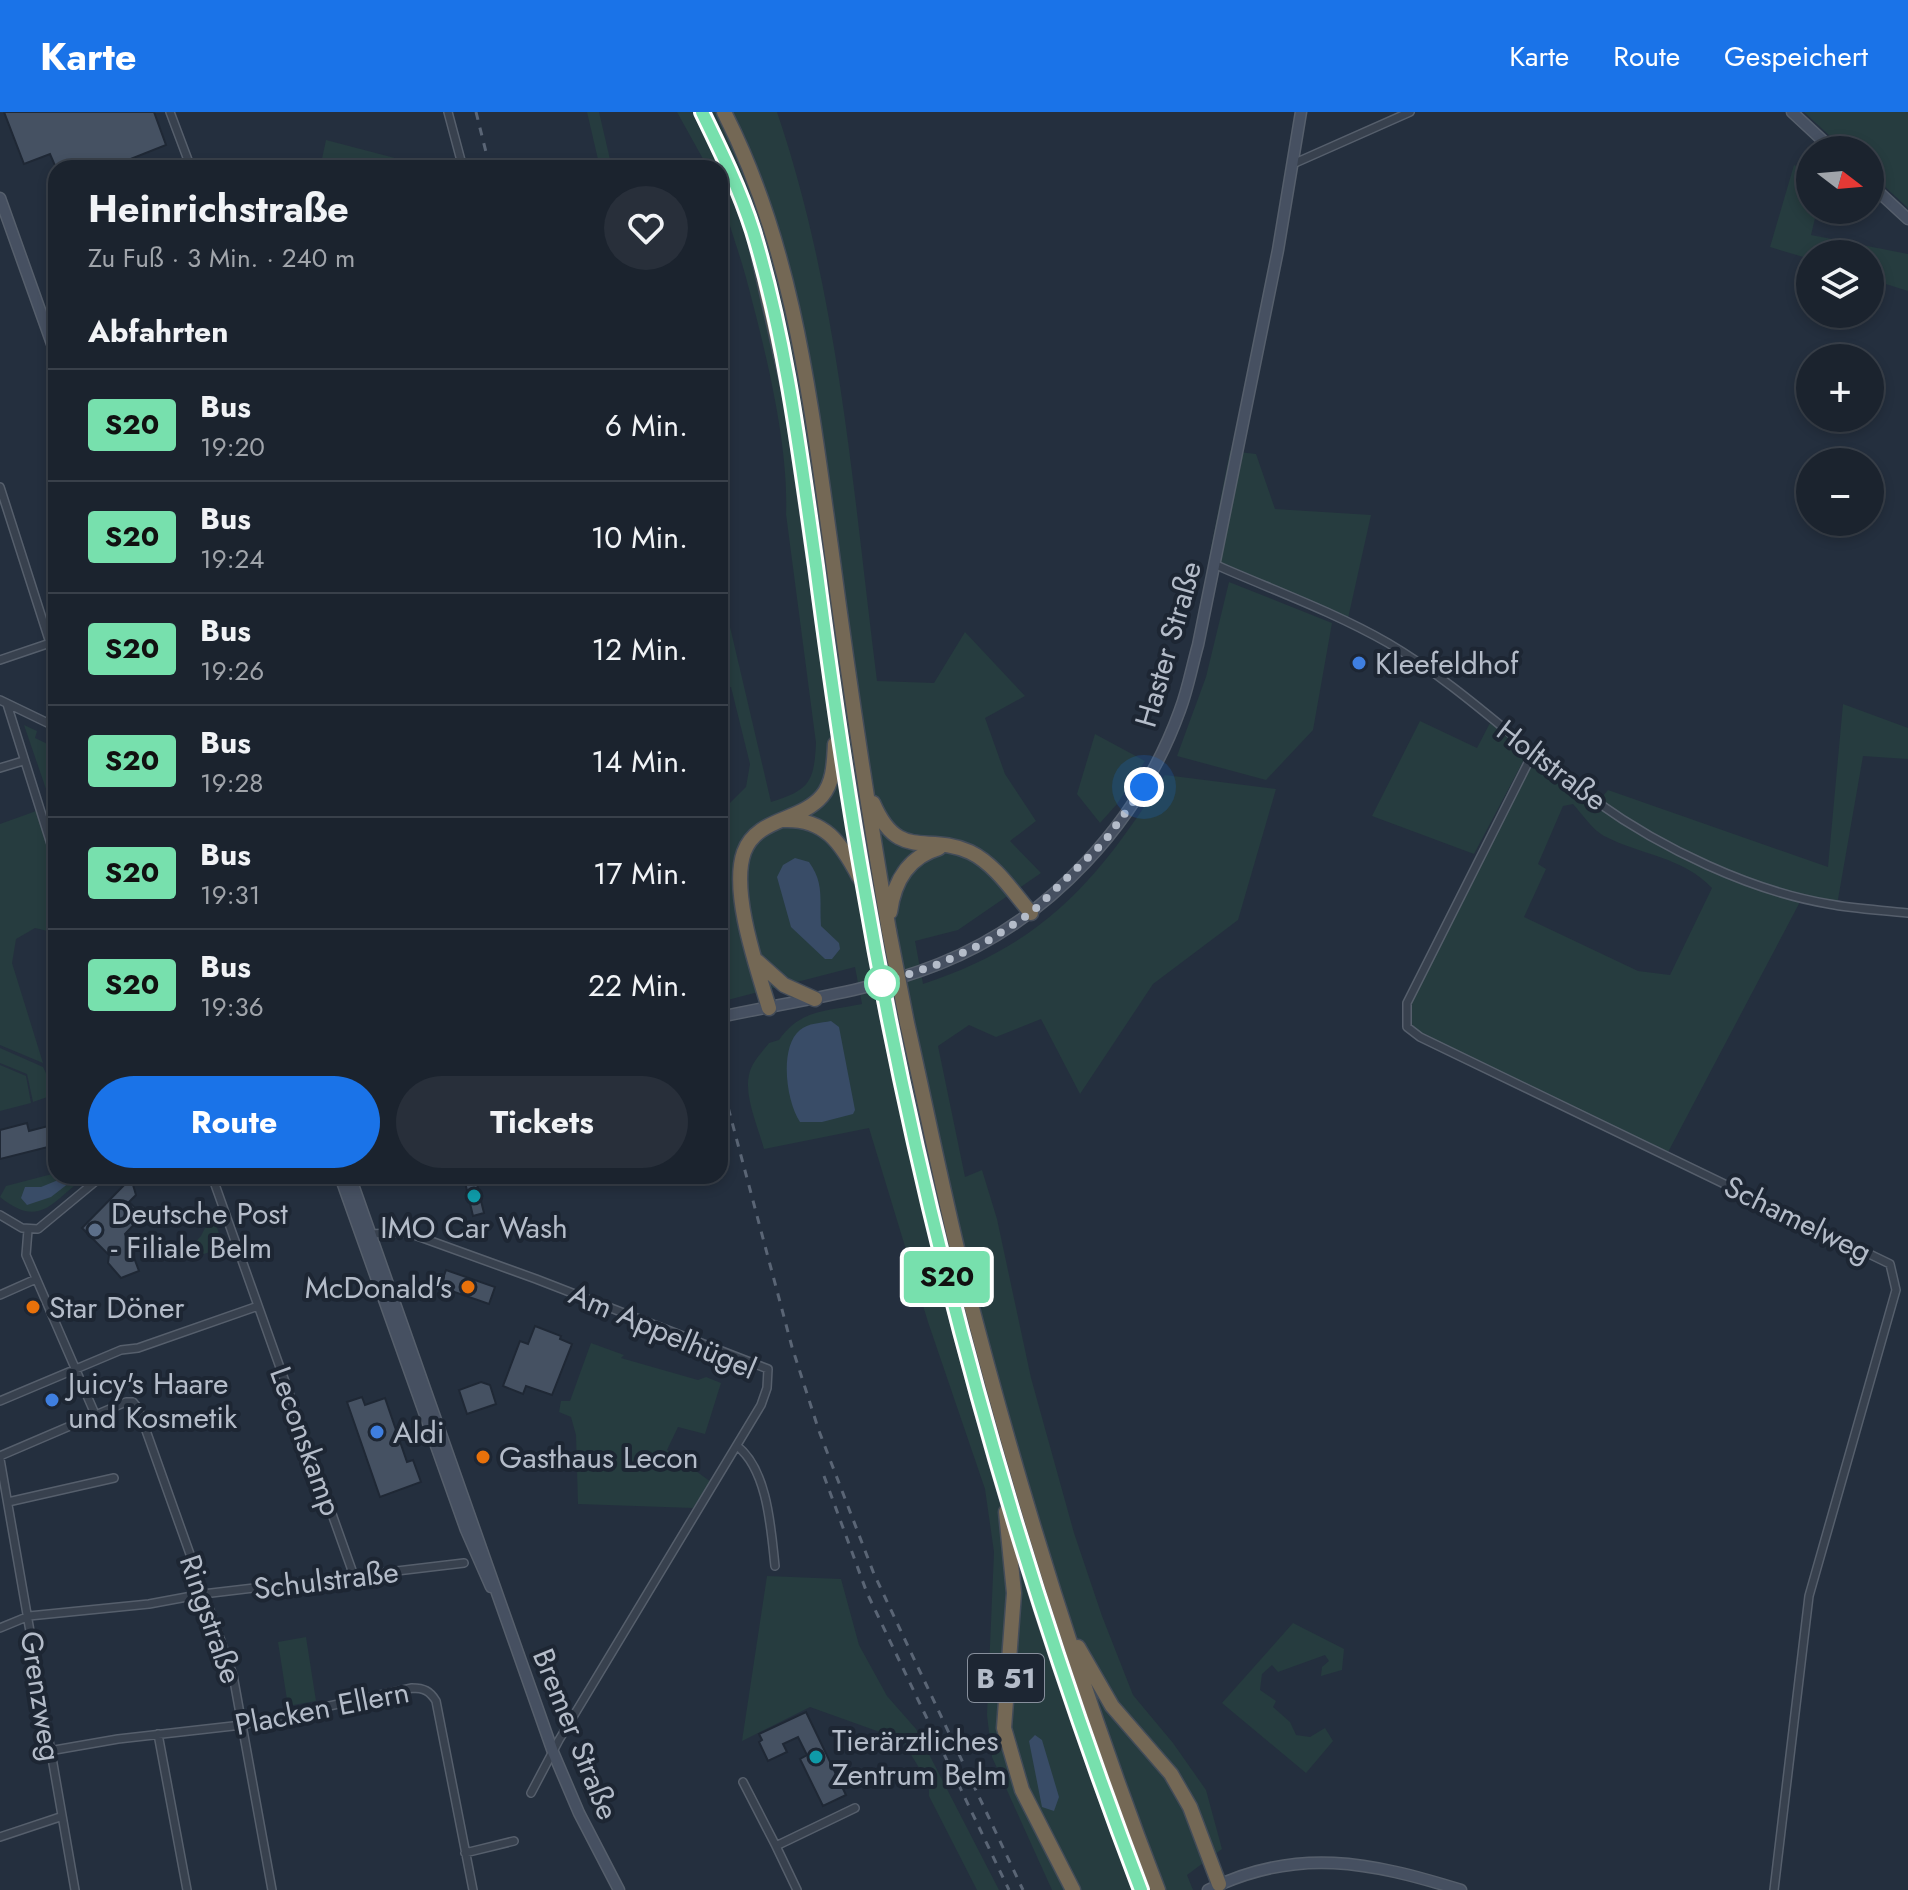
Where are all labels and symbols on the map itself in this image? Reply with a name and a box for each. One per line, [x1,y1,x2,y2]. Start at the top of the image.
north arrow [1796,136,1884,224]
street label: Haster Straße [1124,556,1212,732]
place label: Kleefeldhof [1375,642,1520,685]
marker: Kleefeldhof [1350,654,1368,672]
street label: Holtstraße [1488,709,1616,821]
your location [1124,767,1164,807]
unlabelled marker [865,966,899,1000]
street label: Schamelweg [1717,1165,1879,1273]
marker: IMO Car Wash [465,1187,483,1205]
place label: Deutsche Post - Filiale Belm [111,1192,288,1269]
place label: IMO Car Wash [380,1206,568,1249]
marker: Deutsche Post - Filiale Belm [86,1221,104,1239]
line badge: S20 [901,1251,993,1303]
place label: McDonald's [305,1266,452,1309]
street label: Am Appelhügel [563,1272,763,1390]
marker: McDonald's [459,1278,477,1296]
place label: Star Döner [49,1286,185,1329]
marker: Star Döner [24,1298,42,1316]
street label: Leconskamp [259,1361,353,1521]
place label: Juicy's Haare und Kosmetik [64,1362,238,1439]
marker: Juicy's Haare und Kosmetik [43,1391,61,1409]
place label: Aldi [393,1411,445,1454]
marker: Aldi [368,1423,386,1441]
place label: Gasthaus Lecon [499,1436,698,1479]
marker: Gasthaus Lecon [474,1448,492,1466]
street label: Ringstraße [169,1549,253,1689]
street label: Schulstraße [251,1550,401,1610]
street label: Grenzweg [10,1628,72,1764]
street label: Bremer Straße [522,1642,630,1826]
road number: B 51 [968,1654,1044,1702]
street label: Placken Ellern [231,1670,413,1746]
place label: Tierärztliches Zentrum Belm [832,1719,1007,1796]
marker: Tierärztliches Zentrum Belm [807,1748,825,1766]

